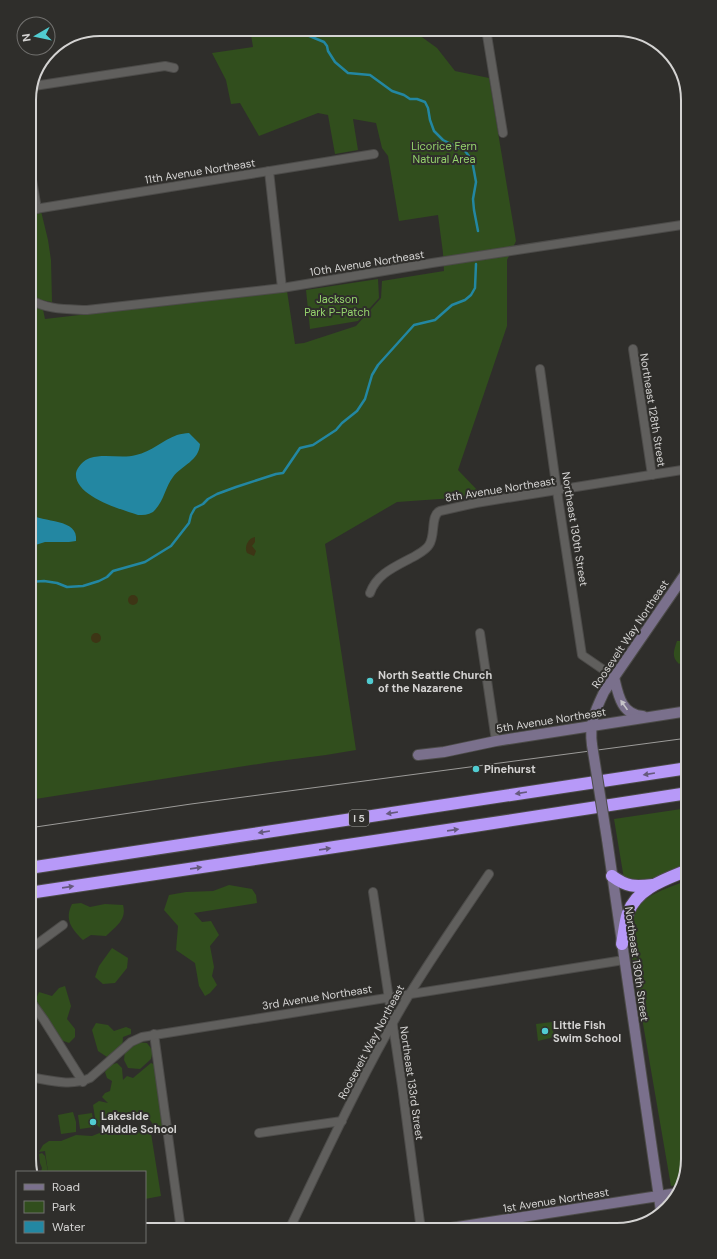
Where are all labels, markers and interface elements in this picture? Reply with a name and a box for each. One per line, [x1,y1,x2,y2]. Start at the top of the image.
north arrow [16,16,56,56]
text: N [19,33,34,43]
park label: Licorice Fern Natural Area [411,139,477,166]
street label: 11th Avenue Northeast [144,155,256,187]
street label: 10th Avenue Northeast [309,247,425,279]
park label: Jackson Park P-Patch [304,292,370,319]
street label: Northeast 128th Street [637,352,669,468]
street label: Northeast 130th Street [559,471,591,587]
street label: 8th Avenue Northeast [444,473,556,505]
street label: Roosevelt Way Northeast [588,577,672,691]
place label: North Seattle Church of the Nazarene [378,668,492,695]
marker: North Seattle Church of the Nazarene [365,676,375,686]
one-way arrow [620,700,628,711]
street label: 5th Avenue Northeast [495,704,607,736]
place label: Pinehurst [484,762,536,776]
marker: Pinehurst [471,764,481,774]
one-way arrow [643,771,656,777]
one-way arrow [515,790,527,796]
road number: I 5 [349,810,369,826]
one-way arrow [386,810,398,816]
one-way arrow [447,826,459,832]
one-way arrow [258,829,270,835]
one-way arrow [319,846,331,852]
one-way arrow [190,865,202,871]
one-way arrow [62,884,74,890]
street label: Northeast 130th Street [622,906,652,1022]
street label: 3rd Avenue Northeast [261,981,373,1013]
street label: Roosevelt Way Northeast [335,982,407,1102]
place label: Little Fish Swim School [553,1018,621,1045]
street label: Northeast 133rd Street [397,1025,427,1141]
marker: Little Fish Swim School [540,1026,550,1036]
place label: Lakeside Middle School [101,1109,177,1136]
marker: Lakeside Middle School [88,1117,98,1127]
legend [16,1171,146,1243]
text: Road [52,1179,80,1195]
street label: 1st Avenue Northeast [502,1185,610,1215]
text: Park [52,1199,76,1215]
text: Water [52,1219,86,1235]

